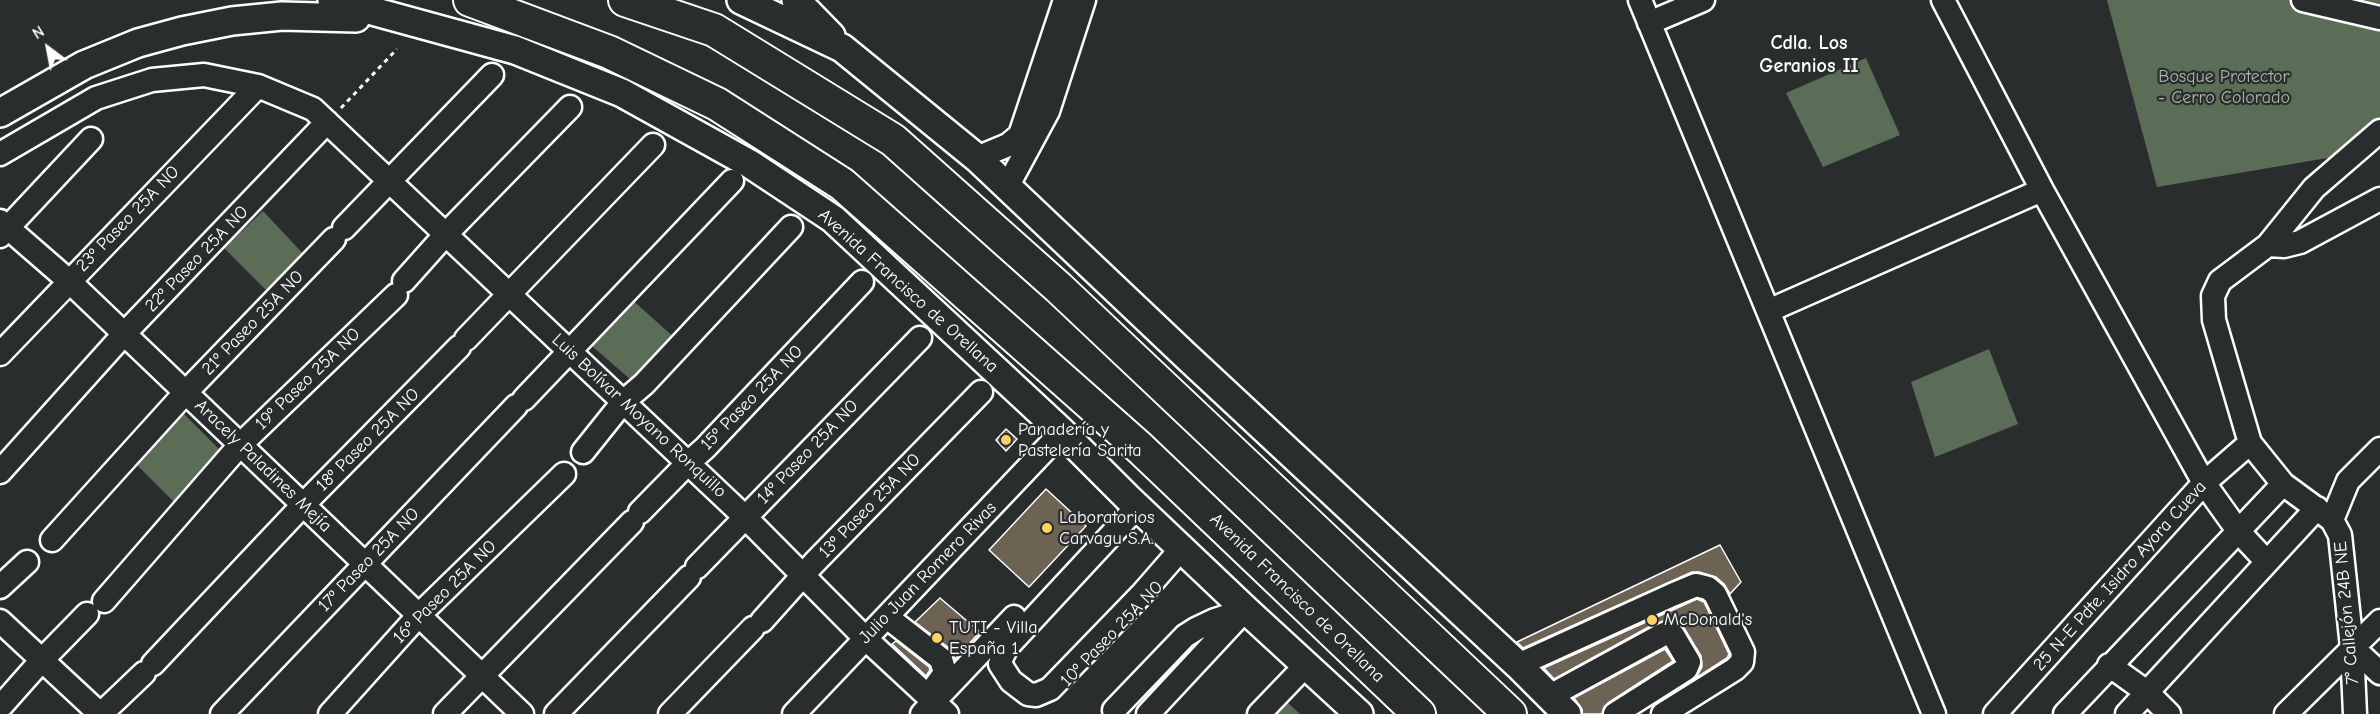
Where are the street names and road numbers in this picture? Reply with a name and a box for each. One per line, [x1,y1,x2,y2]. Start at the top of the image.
street label: 23º Paseo 25A NO [72,161,184,277]
street label: 22º Paseo 25A NO [141,201,253,317]
street label: Avenida Francisco de Orellana [814,204,1002,378]
street label: 21º Paseo 25A NO [198,266,308,380]
street label: 19º Paseo 25A NO [251,324,365,434]
street label: Luis Bolívar Moyano Ronquillo [547,329,731,503]
street label: 15º Paseo 25A NO [696,341,808,455]
street label: 18º Paseo 25A NO [312,384,424,496]
street label: Aracely Paladines Mejía [190,395,336,537]
street label: 14º Paseo 25A NO [753,395,863,509]
street label: 13º Paseo 25A NO [815,449,925,563]
street label: 25 N-E Pdte. Isidro Ayora Cueva [2029,476,2211,676]
street label: Julio Juan Romero Rivas [855,498,1001,648]
street label: 17º Paseo 25A NO [314,503,424,617]
street label: Avenida Francisco de Orellana [1205,509,1389,687]
street label: 16º Paseo 25A NO [389,536,501,648]
street label: 7° Callejón 24B NE [2330,540,2364,686]
street label: 10º Paseo 25A NO [1056,577,1168,691]

